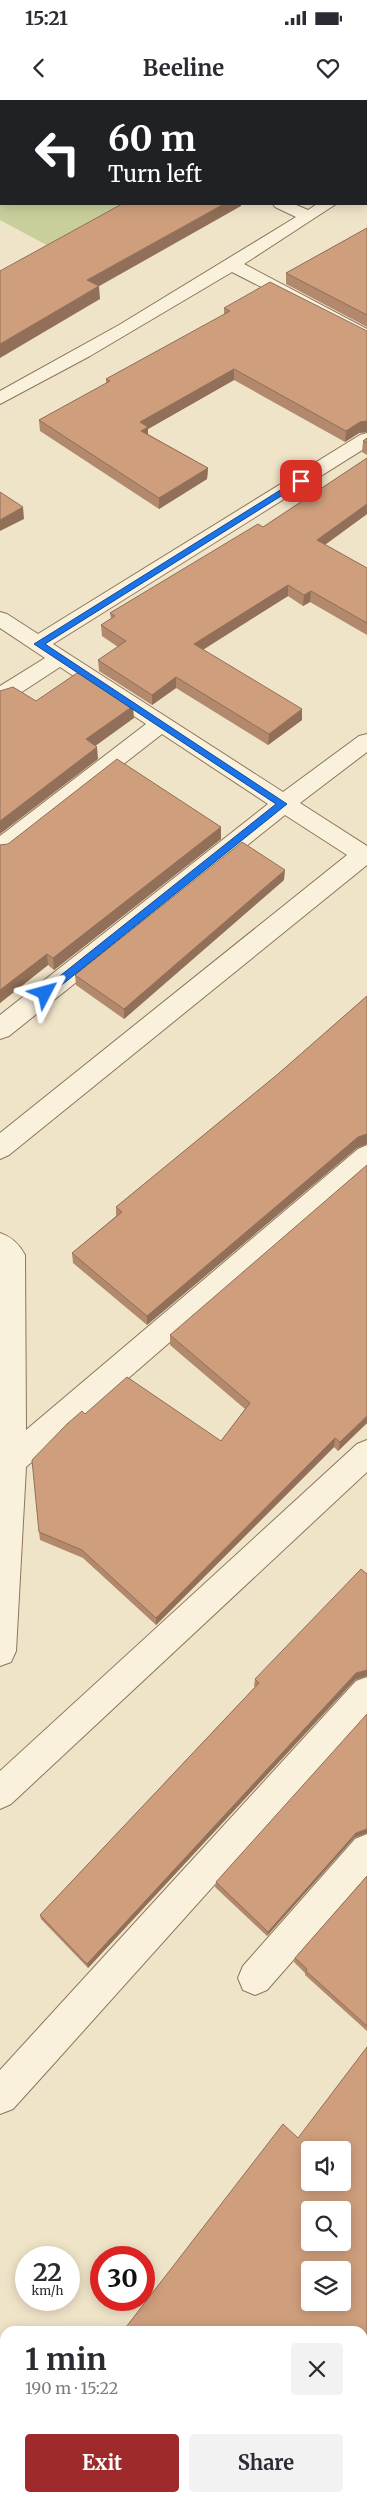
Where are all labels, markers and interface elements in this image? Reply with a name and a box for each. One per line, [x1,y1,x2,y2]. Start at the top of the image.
text: 15:21 [25,6,68,30]
icon: back [25,54,53,82]
text: Beeline [143,54,224,82]
icon: heart [314,54,342,82]
text: 60 m [108,117,196,161]
icon: left [25,120,90,185]
text: Turn left [108,160,202,188]
pin [280,460,322,502]
icon: arrive [287,467,315,495]
position arrow [18,966,70,1018]
map controls [301,2141,351,2311]
button: sound [301,2141,351,2191]
button: search [301,2201,351,2251]
speed limit sign: 30 [90,2246,155,2311]
text: 22 [33,2256,62,2288]
button: layers [301,2261,351,2311]
text: km/h [32,2283,63,2298]
text: 1 min [25,2340,107,2378]
button: close [291,2343,343,2395]
text: 190 m · 15:22 [25,2378,118,2398]
button: Exit [25,2434,179,2492]
button: Share [189,2434,343,2492]

